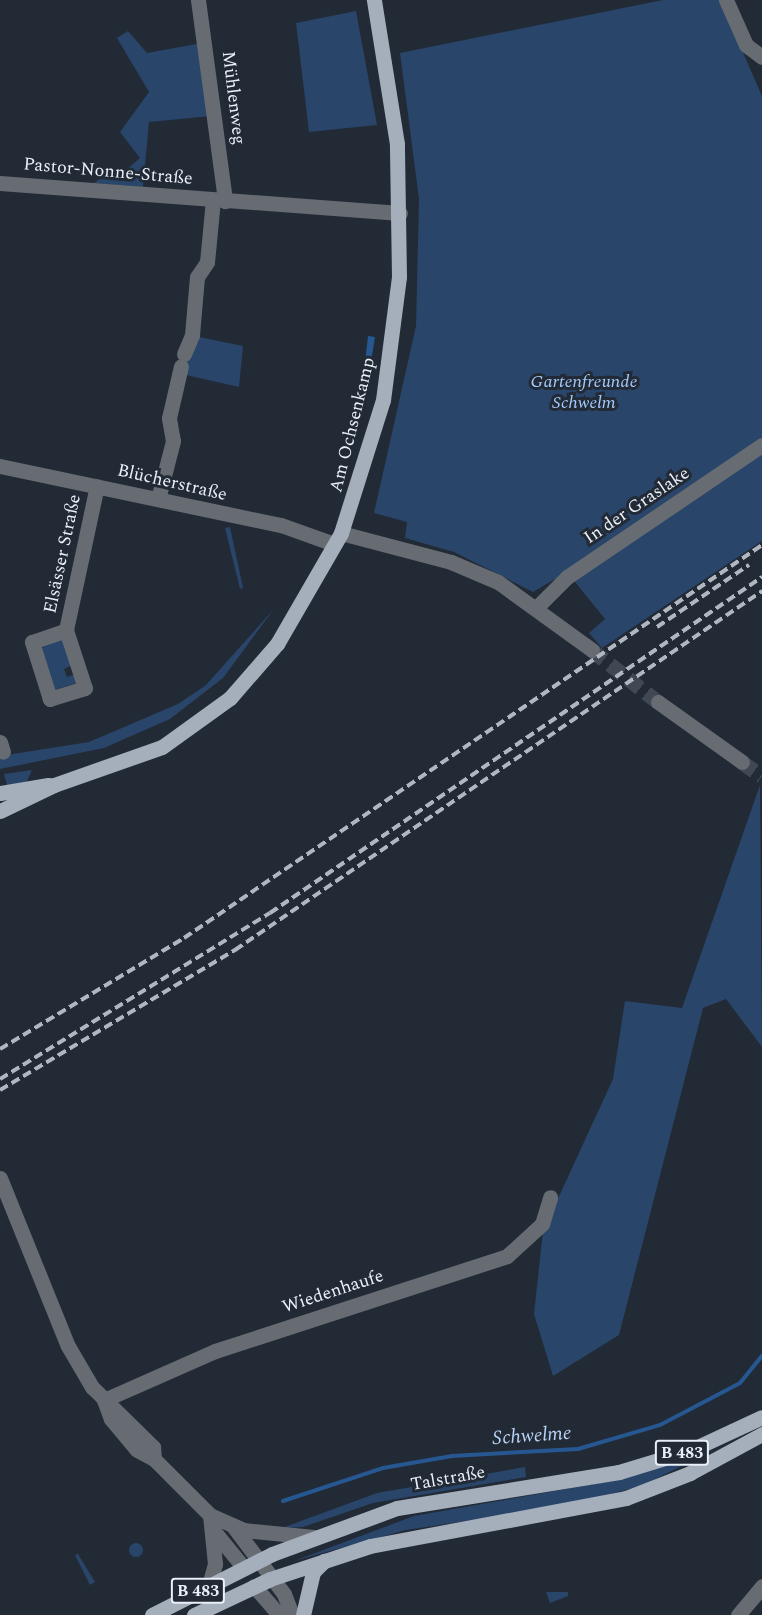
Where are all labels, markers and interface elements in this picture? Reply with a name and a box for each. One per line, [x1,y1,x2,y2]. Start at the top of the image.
street label: Mühlenweg [217,50,249,146]
street label: Pastor-Nonne-Straße [22,154,194,190]
street label: Am Ochsenkamp [326,355,380,495]
park label: Gartenfreunde Schwelm [531,372,637,415]
street label: Blücherstraße [115,460,229,506]
street label: In der Graslake [580,463,694,549]
street label: Elsässer Straße [40,492,86,616]
street label: Wiedenhaufe [280,1265,386,1319]
water label: Schwelme [492,1421,572,1451]
road number: B 483 [654,1440,710,1466]
street label: Talstraße [409,1462,487,1496]
road number: B 483 [170,1578,226,1604]

